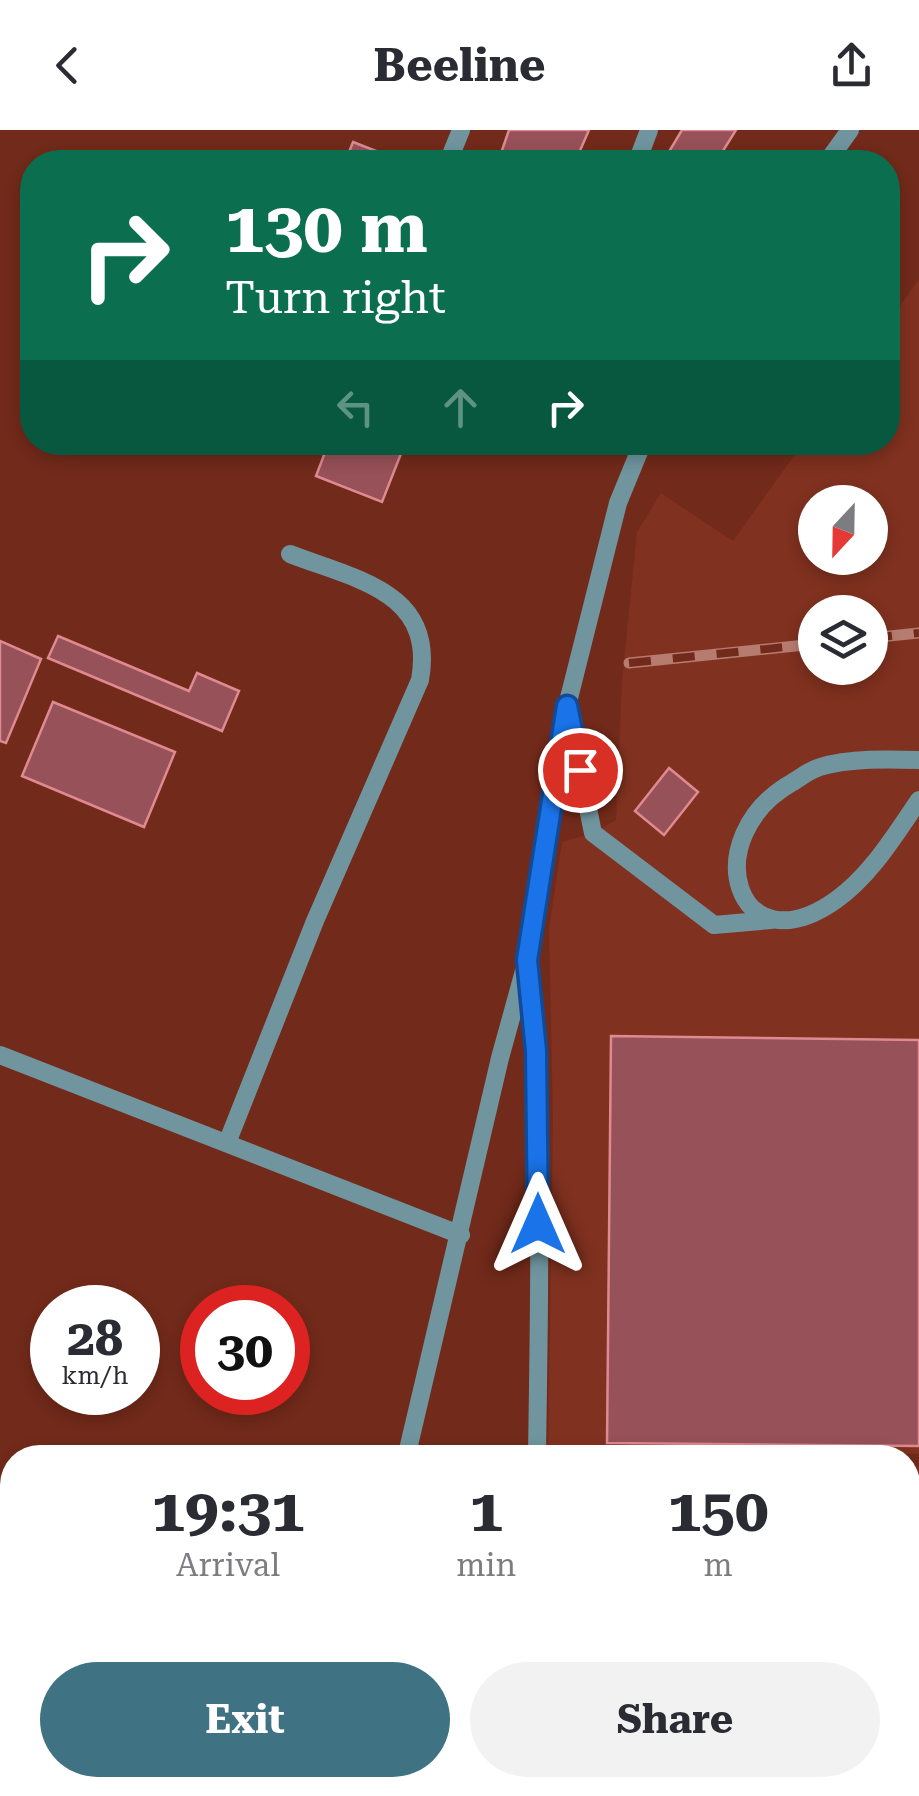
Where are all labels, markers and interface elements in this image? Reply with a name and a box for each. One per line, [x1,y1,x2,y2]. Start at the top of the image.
icon: back [40,38,95,93]
icon: share [824,38,879,93]
text: Beeline [374,39,545,92]
text: 130 m [225,187,428,269]
icon: right [60,190,190,320]
text: Turn right [225,271,446,324]
icon: left [328,380,383,435]
icon: ahead [433,380,488,435]
icon: right [538,380,593,435]
north arrow [798,485,888,575]
map controls [798,485,888,685]
button: layers [798,595,888,685]
pin [538,728,623,813]
icon: arrive [553,743,608,798]
position arrow [486,1172,590,1276]
speed limit sign: 30 [180,1285,310,1415]
text: 28 [67,1309,123,1367]
text: km/h [62,1361,128,1390]
text: 19:31 [151,1475,305,1546]
text: 1 [469,1475,503,1546]
text: 150 [668,1475,769,1546]
text: Arrival [176,1546,280,1584]
text: min [456,1546,516,1584]
text: m [704,1546,733,1584]
button: Exit [40,1662,450,1777]
button: Share [470,1662,880,1777]

